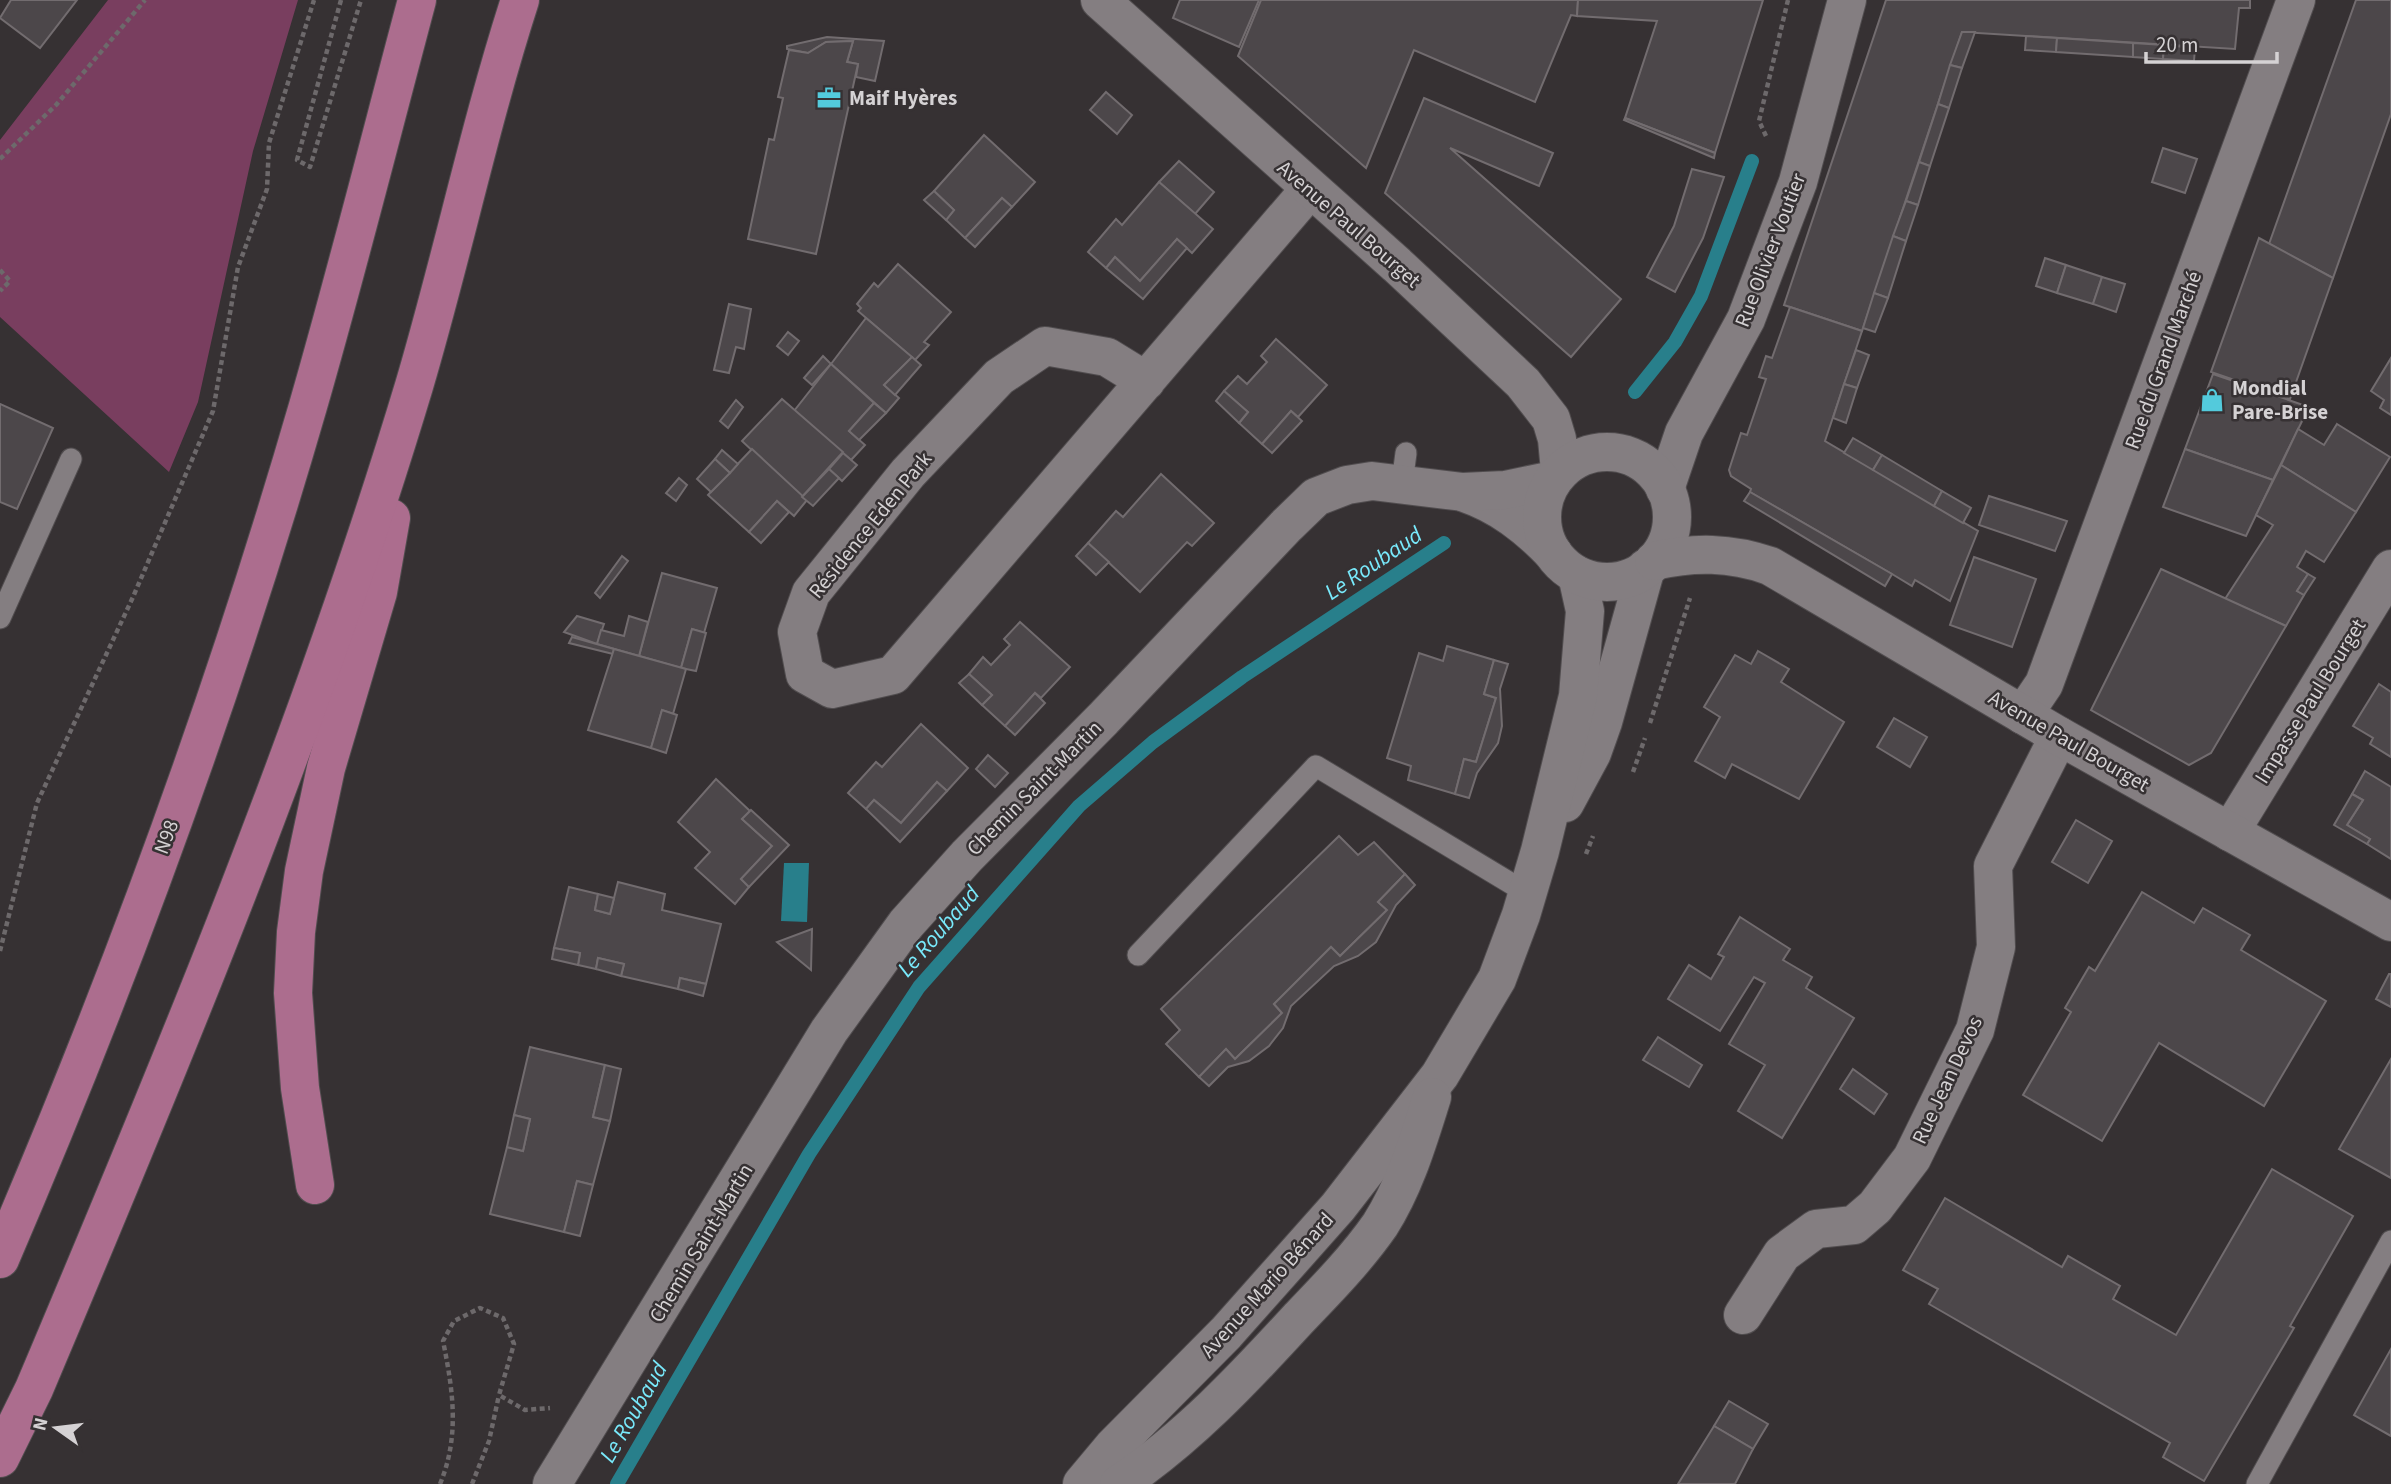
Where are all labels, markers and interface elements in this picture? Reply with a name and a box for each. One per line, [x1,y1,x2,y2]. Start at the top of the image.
scale bar [2146,21,2277,65]
text: 20 m [2156,30,2198,60]
place label: Maif Hyères [849,83,957,113]
office icon: Maif Hyères [815,84,843,112]
street label: Avenue Paul Bourget [1271,153,1427,295]
street label: Rue Olivier Voutier [1727,168,1813,331]
street label: Rue du Grand Marché [2117,267,2209,453]
place label: Mondial Pare-Brise [2232,373,2328,427]
shop icon: Mondial Pare-Brise [2198,386,2226,414]
street label: Résidence Eden Park [801,445,939,605]
water label: Le Roubaud [1318,518,1429,608]
street label: Impasse Paul Bourget [2247,613,2373,789]
street label: Avenue Paul Bourget [1983,683,2155,799]
street label: Chemin Saint-Martin [960,714,1108,862]
street label: N98 [146,816,186,858]
water label: Le Roubaud [889,878,988,984]
street label: Rue Jean Devos [1904,1011,1990,1149]
street label: Chemin Saint-Martin [642,1158,760,1328]
street label: Avenue Mario Bénard [1193,1206,1341,1364]
water label: Le Roubaud [591,1355,676,1469]
north arrow [21,1393,91,1463]
text: N [26,1415,56,1434]

